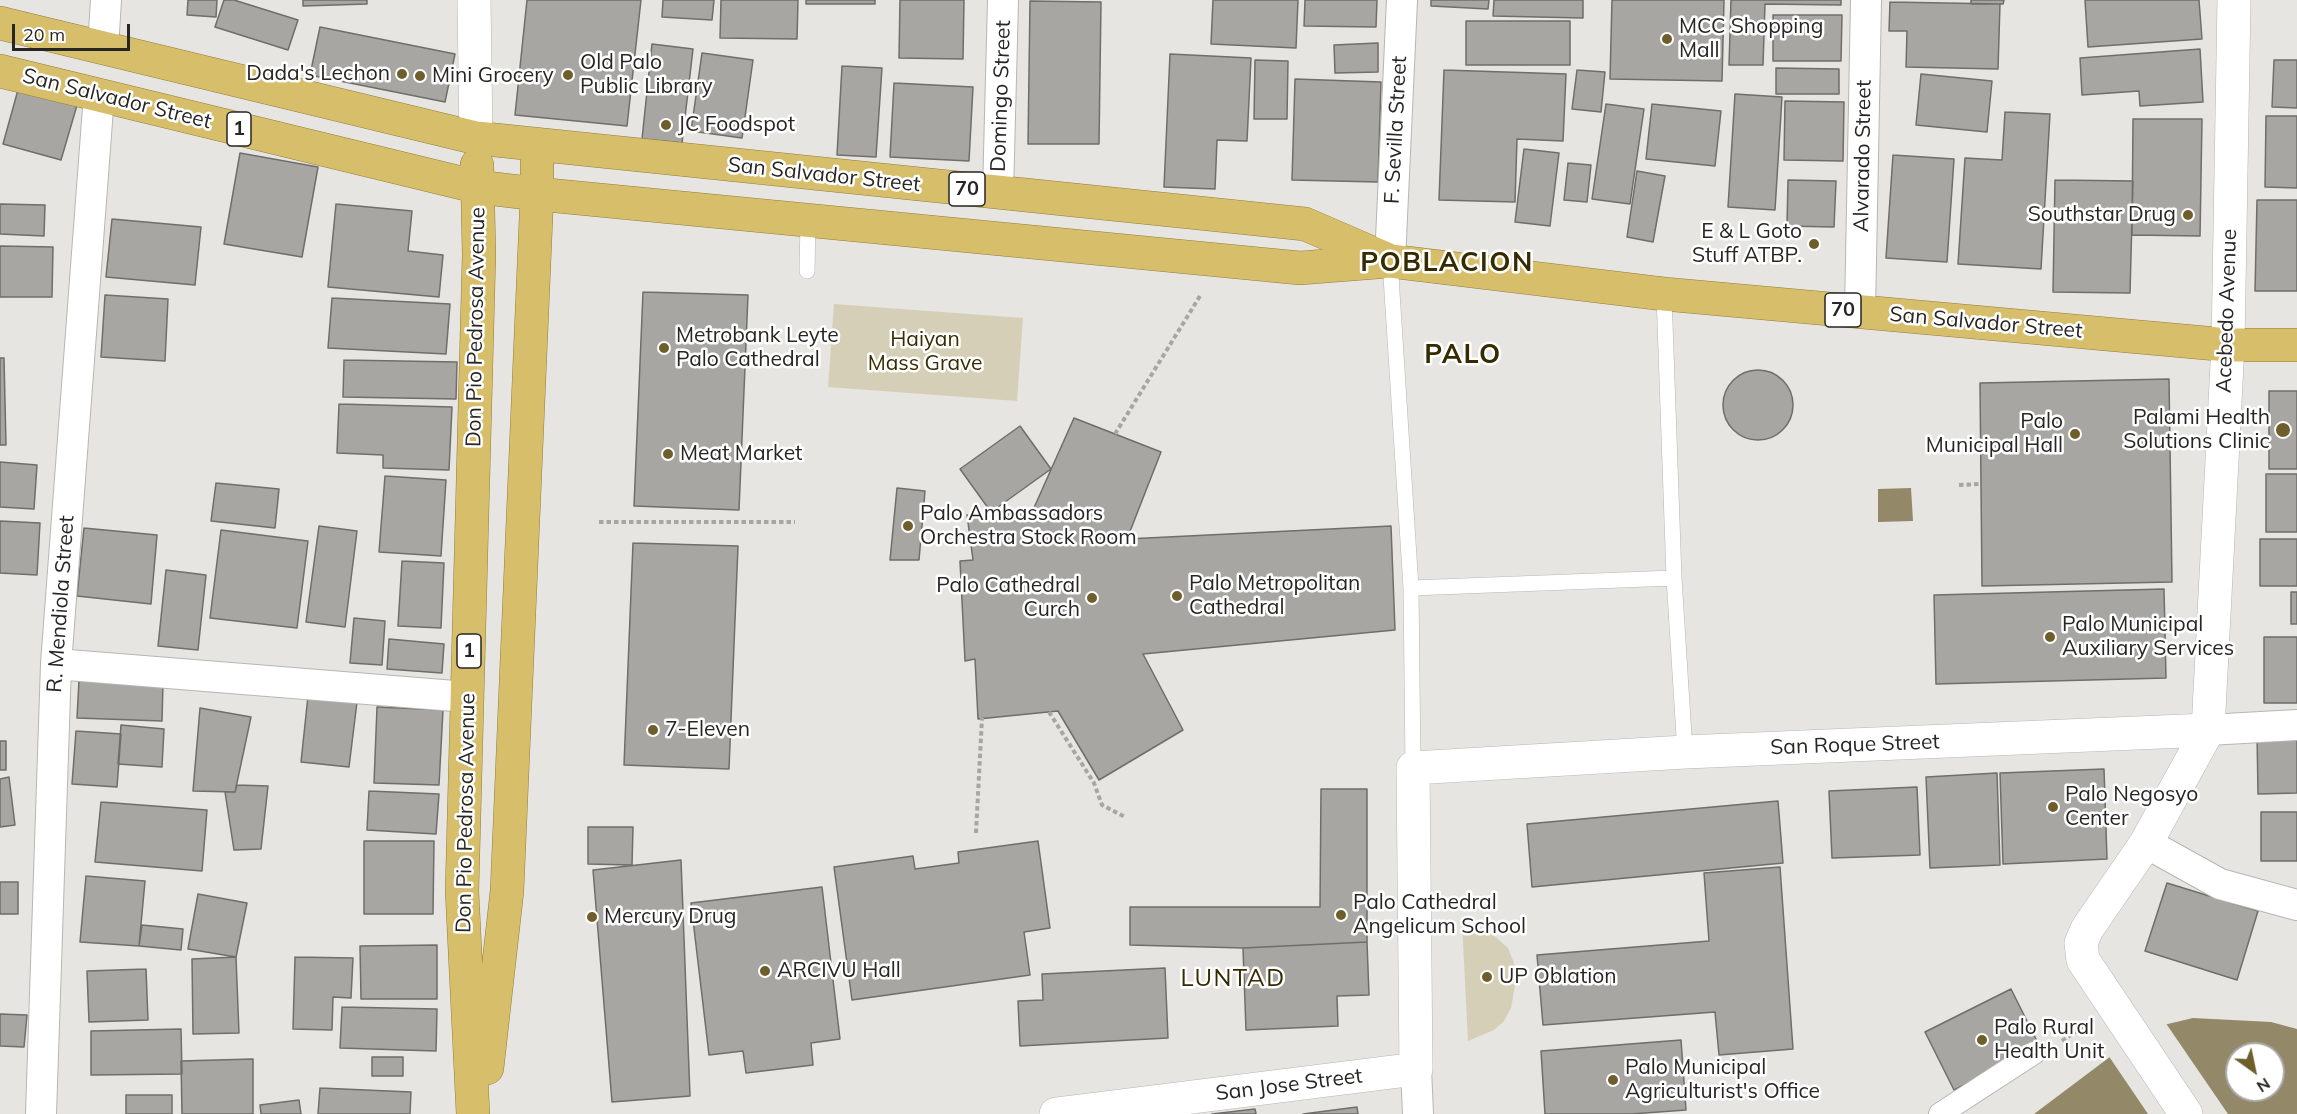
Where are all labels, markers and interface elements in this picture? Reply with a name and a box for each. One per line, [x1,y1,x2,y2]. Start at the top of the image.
scale bar [15,12,134,50]
place label: MCC Shopping Mall [1679,14,1823,64]
street label: Domingo Street [986,20,1016,172]
text: 20 m [23,23,65,46]
marker: MCC Shopping Mall [1660,32,1674,46]
place label: Old Palo Public Library [580,50,713,100]
street label: F. Sevilla Street [1380,55,1412,205]
place label: Dada's Lechon [246,61,390,87]
street label: San Salvador Street [20,63,214,135]
place label: Mini Grocery [432,63,554,89]
marker: Dada's Lechon [395,67,409,81]
marker: Old Palo Public Library [561,68,575,82]
marker: Mini Grocery [413,69,427,83]
street label: Alvarado Street [1849,80,1877,232]
road number: 1 [227,112,251,146]
place label: JC Foodspot [678,112,795,138]
marker: JC Foodspot [659,118,673,132]
street label: San Salvador Street [726,152,922,198]
road number: 70 [949,172,985,206]
place label: Southstar Drug [2028,202,2176,228]
street label: Don Pio Pedrosa Avenue [461,207,491,447]
marker: Southstar Drug [2181,208,2195,222]
place label: E & L Goto Stuff ATBP. [1692,219,1802,269]
street label: Acebedo Avenue [2212,229,2242,393]
marker: E & L Goto Stuff ATBP. [1807,237,1821,251]
district label: POBLACION [1360,247,1534,279]
road number: 70 [1825,293,1861,327]
street label: San Salvador Street [1889,302,2083,344]
place label: Metrobank Leyte Palo Cathedral [676,323,839,373]
park label: Haiyan Mass Grave [868,327,982,377]
district label: PALO [1424,339,1502,371]
marker: Metrobank Leyte Palo Cathedral [657,341,671,355]
place label: Palami Health Solutions Clinic [2123,405,2270,455]
place label: Palo Municipal Hall [1926,409,2063,459]
marker: Palami Health Solutions Clinic [2274,421,2292,439]
marker: Palo Municipal Hall [2068,427,2082,441]
place label: Meat Market [680,441,802,467]
marker: Meat Market [661,447,675,461]
place label: Palo Ambassadors Orchestra Stock Room [920,501,1137,551]
street label: R. Mendiola Street [42,515,80,693]
marker: Palo Ambassadors Orchestra Stock Room [901,519,915,533]
place label: Palo Metropolitan Cathedral [1189,571,1360,621]
place label: Palo Cathedral Curch [936,573,1080,623]
marker: Palo Metropolitan Cathedral [1170,589,1184,603]
marker: Palo Cathedral Curch [1085,591,1099,605]
place label: Palo Municipal Auxiliary Services [2062,612,2234,662]
marker: Palo Municipal Auxiliary Services [2043,630,2057,644]
road number: 1 [457,634,481,668]
street label: Don Pio Pedrosa Avenue [451,693,481,933]
place label: 7-Eleven [665,717,750,743]
marker: 7-Eleven [646,723,660,737]
street label: San Roque Street [1770,729,1940,761]
place label: Palo Negosyo Center [2065,782,2198,832]
marker: Palo Negosyo Center [2046,800,2060,814]
place label: Palo Cathedral Angelicum School [1353,890,1526,940]
place label: Mercury Drug [604,904,736,930]
marker: Palo Cathedral Angelicum School [1334,908,1348,922]
marker: Mercury Drug [585,910,599,924]
place label: ARCIVU Hall [777,958,901,984]
marker: ARCIVU Hall [758,964,772,978]
place label: UP Oblation [1499,964,1617,990]
district label: LUNTAD [1180,965,1286,993]
marker: UP Oblation [1480,970,1494,984]
place label: Palo Rural Health Unit [1994,1015,2104,1065]
marker: Palo Rural Health Unit [1975,1033,1989,1047]
north arrow [2225,1042,2285,1102]
place label: Palo Municipal Agriculturist's Office [1625,1055,1820,1105]
street label: San Jose Street [1214,1063,1364,1107]
marker: Palo Municipal Agriculturist's Office [1606,1073,1620,1087]
text: N [2253,1074,2274,1097]

